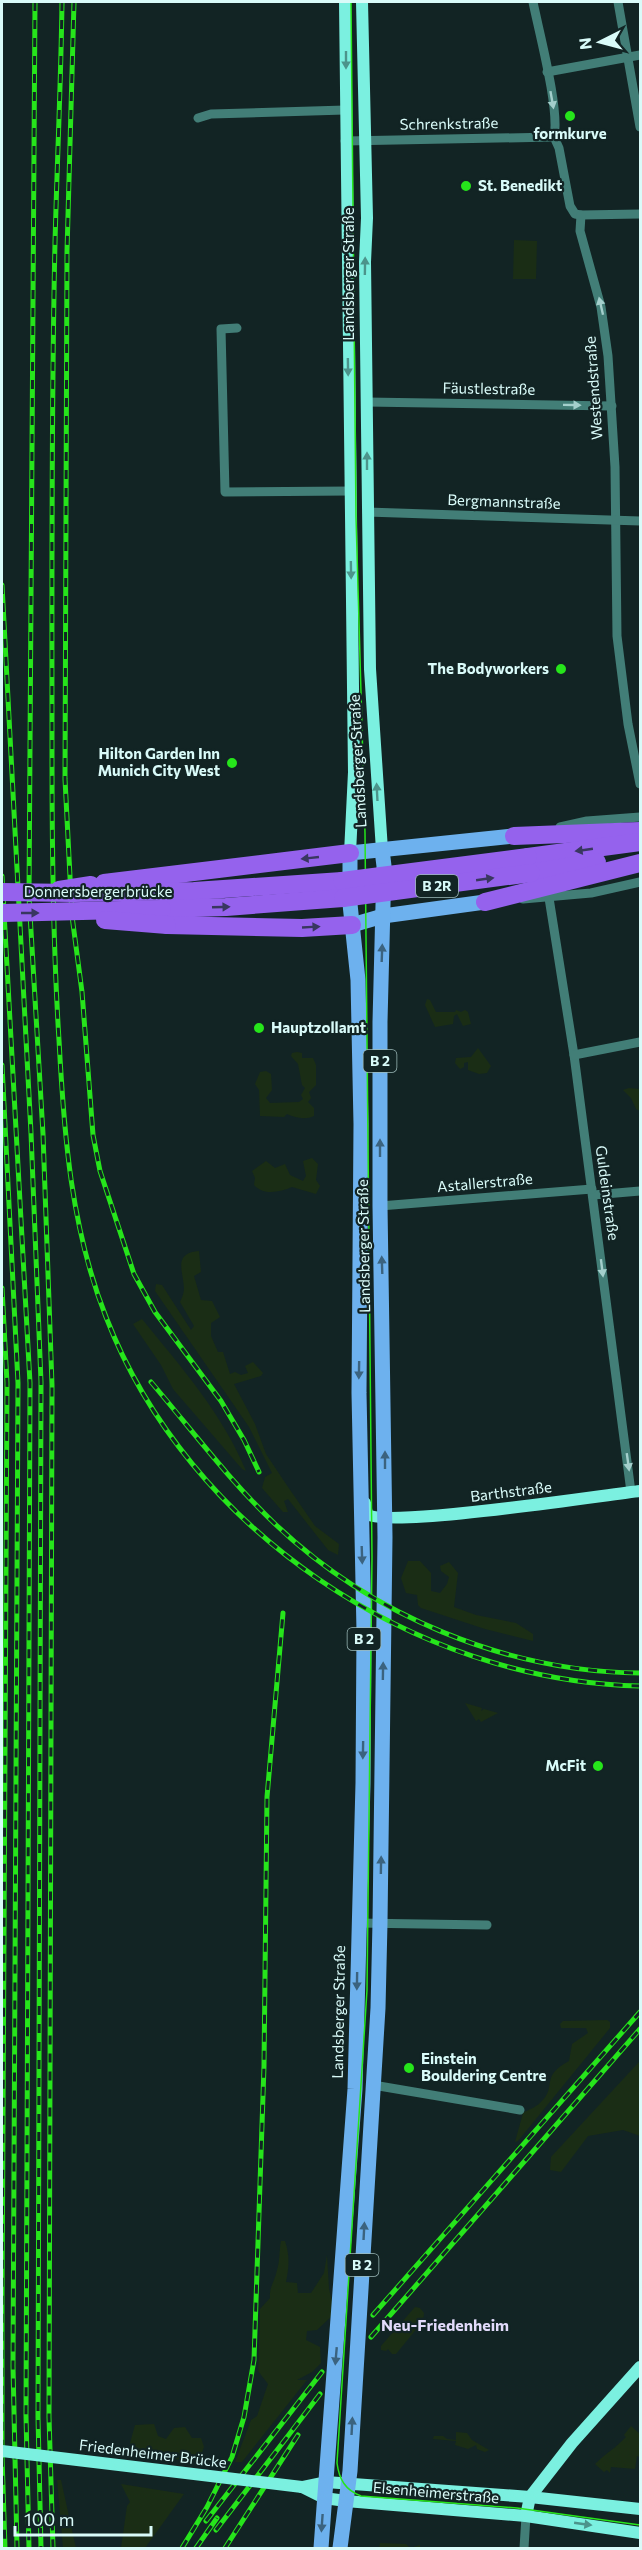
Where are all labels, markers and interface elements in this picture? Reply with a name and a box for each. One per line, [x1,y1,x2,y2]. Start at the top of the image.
north arrow [570,12,630,72]
text: N [575,37,595,51]
one-way arrow [341,50,351,69]
one-way arrow [548,91,557,110]
marker: formkurve [563,109,577,123]
street label: Schrenkstraße [399,113,499,133]
place label: formkurve [533,124,607,142]
place label: St. Benedikt [478,176,562,194]
marker: St. Benedikt [459,179,473,193]
street label: Landsberger Straße [339,207,357,341]
one-way arrow [360,256,370,275]
one-way arrow [595,297,605,316]
street label: Westendstraße [580,336,606,440]
one-way arrow [344,358,353,377]
street label: Fäustlestraße [442,378,536,398]
one-way arrow [562,401,581,410]
one-way arrow [362,451,372,470]
street label: Bergmannstraße [447,490,561,512]
one-way arrow [346,561,356,580]
place label: The Bodyworkers [428,659,549,677]
marker: The Bodyworkers [554,662,568,676]
street label: Landsberger Straße [345,694,369,828]
place label: Hilton Garden Inn Munich City West [98,744,220,779]
marker: Hilton Garden Inn Munich City West [225,756,239,770]
one-way arrow [373,782,382,801]
one-way arrow [575,845,594,854]
one-way arrow [301,853,320,863]
road number: B 2R [416,875,458,897]
one-way arrow [475,875,494,884]
street label: Donnersbergerbrücke [24,882,172,900]
one-way arrow [211,903,230,912]
one-way arrow [21,908,40,918]
one-way arrow [301,923,320,932]
one-way arrow [377,943,387,962]
place label: Hauptzollamt [271,1018,366,1036]
marker: Hauptzollamt [252,1021,266,1035]
road number: B 2 [364,1050,397,1072]
one-way arrow [375,1138,385,1157]
street label: Guldeinstraße [592,1144,624,1242]
street label: Astallerstraße [436,1169,534,1195]
street label: Landsberger Straße [353,1179,373,1313]
one-way arrow [377,1256,387,1275]
one-way arrow [598,1259,607,1278]
one-way arrow [354,1360,364,1379]
one-way arrow [380,1451,390,1470]
one-way arrow [623,1452,632,1471]
street label: Barthstraße [469,1477,553,1505]
one-way arrow [357,1545,367,1564]
road number: B 2 [348,1628,380,1650]
one-way arrow [378,1661,388,1680]
one-way arrow [358,1740,368,1759]
place label: McFit [545,1756,586,1774]
marker: McFit [591,1759,605,1773]
one-way arrow [376,1855,386,1874]
street label: Landsberger Straße [328,1945,348,2079]
one-way arrow [353,1972,362,1991]
place label: Einstein Bouldering Centre [421,2049,547,2084]
marker: Einstein Bouldering Centre [402,2061,416,2075]
one-way arrow [359,2222,368,2241]
road number: B 2 [346,2254,378,2276]
district label: Neu-Friedenheim [381,2315,509,2334]
one-way arrow [331,2346,341,2365]
one-way arrow [348,2416,357,2435]
street label: Friedenheimer Brücke [78,2435,228,2471]
street label: Elsenheimerstraße [372,2478,500,2507]
scale bar [15,2499,152,2537]
text: 100 m [24,2508,74,2530]
one-way arrow [317,2514,327,2533]
one-way arrow [574,2520,593,2529]

